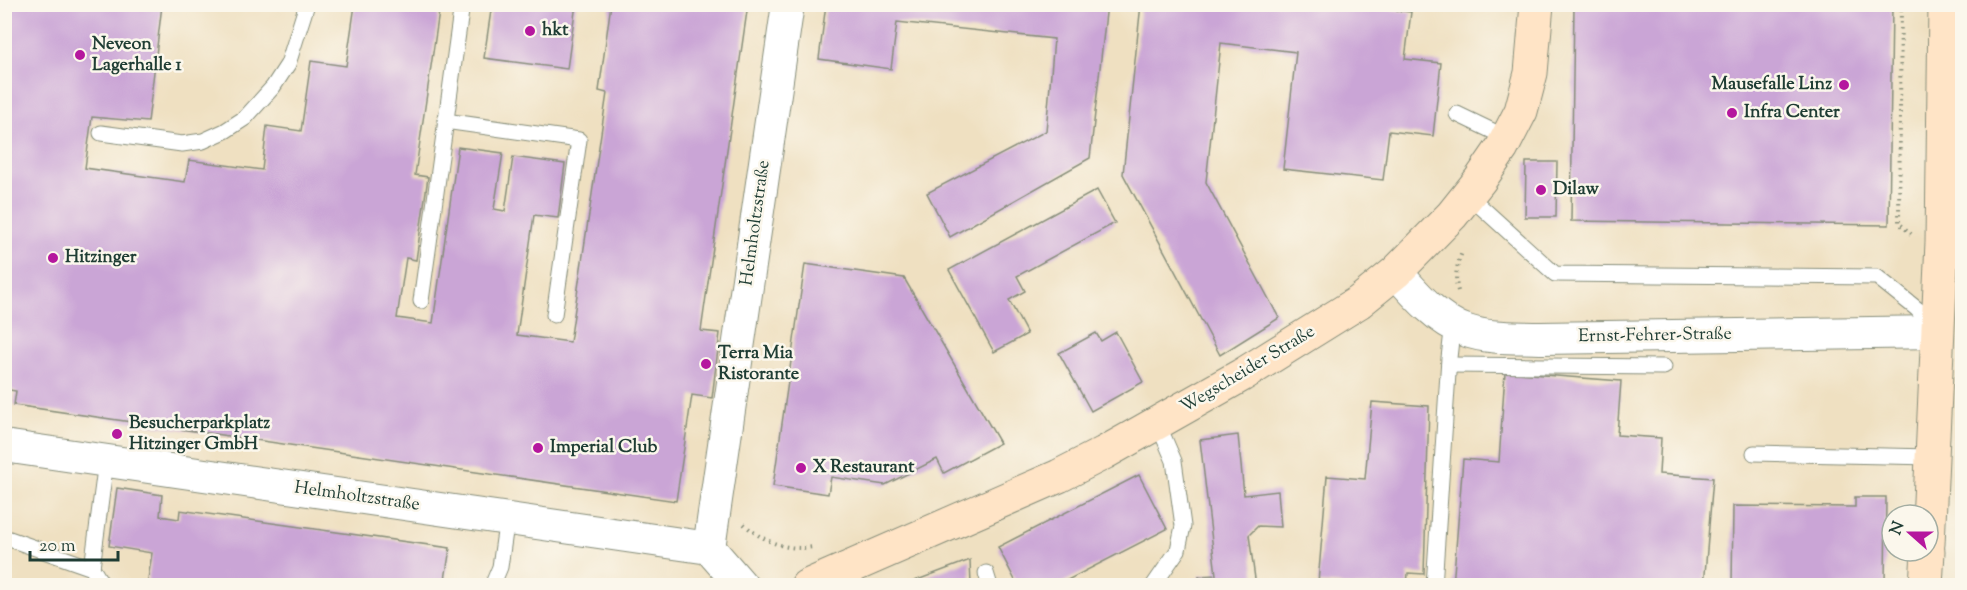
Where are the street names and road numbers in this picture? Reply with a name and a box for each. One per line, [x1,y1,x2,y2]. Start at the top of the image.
street label: Helmholtzstraße [734,159,778,287]
street label: Wegscheider Straße [1176,319,1320,421]
street label: Ernst-Fehrer-Straße [1578,322,1732,350]
street label: Helmholtzstraße [293,475,421,519]

